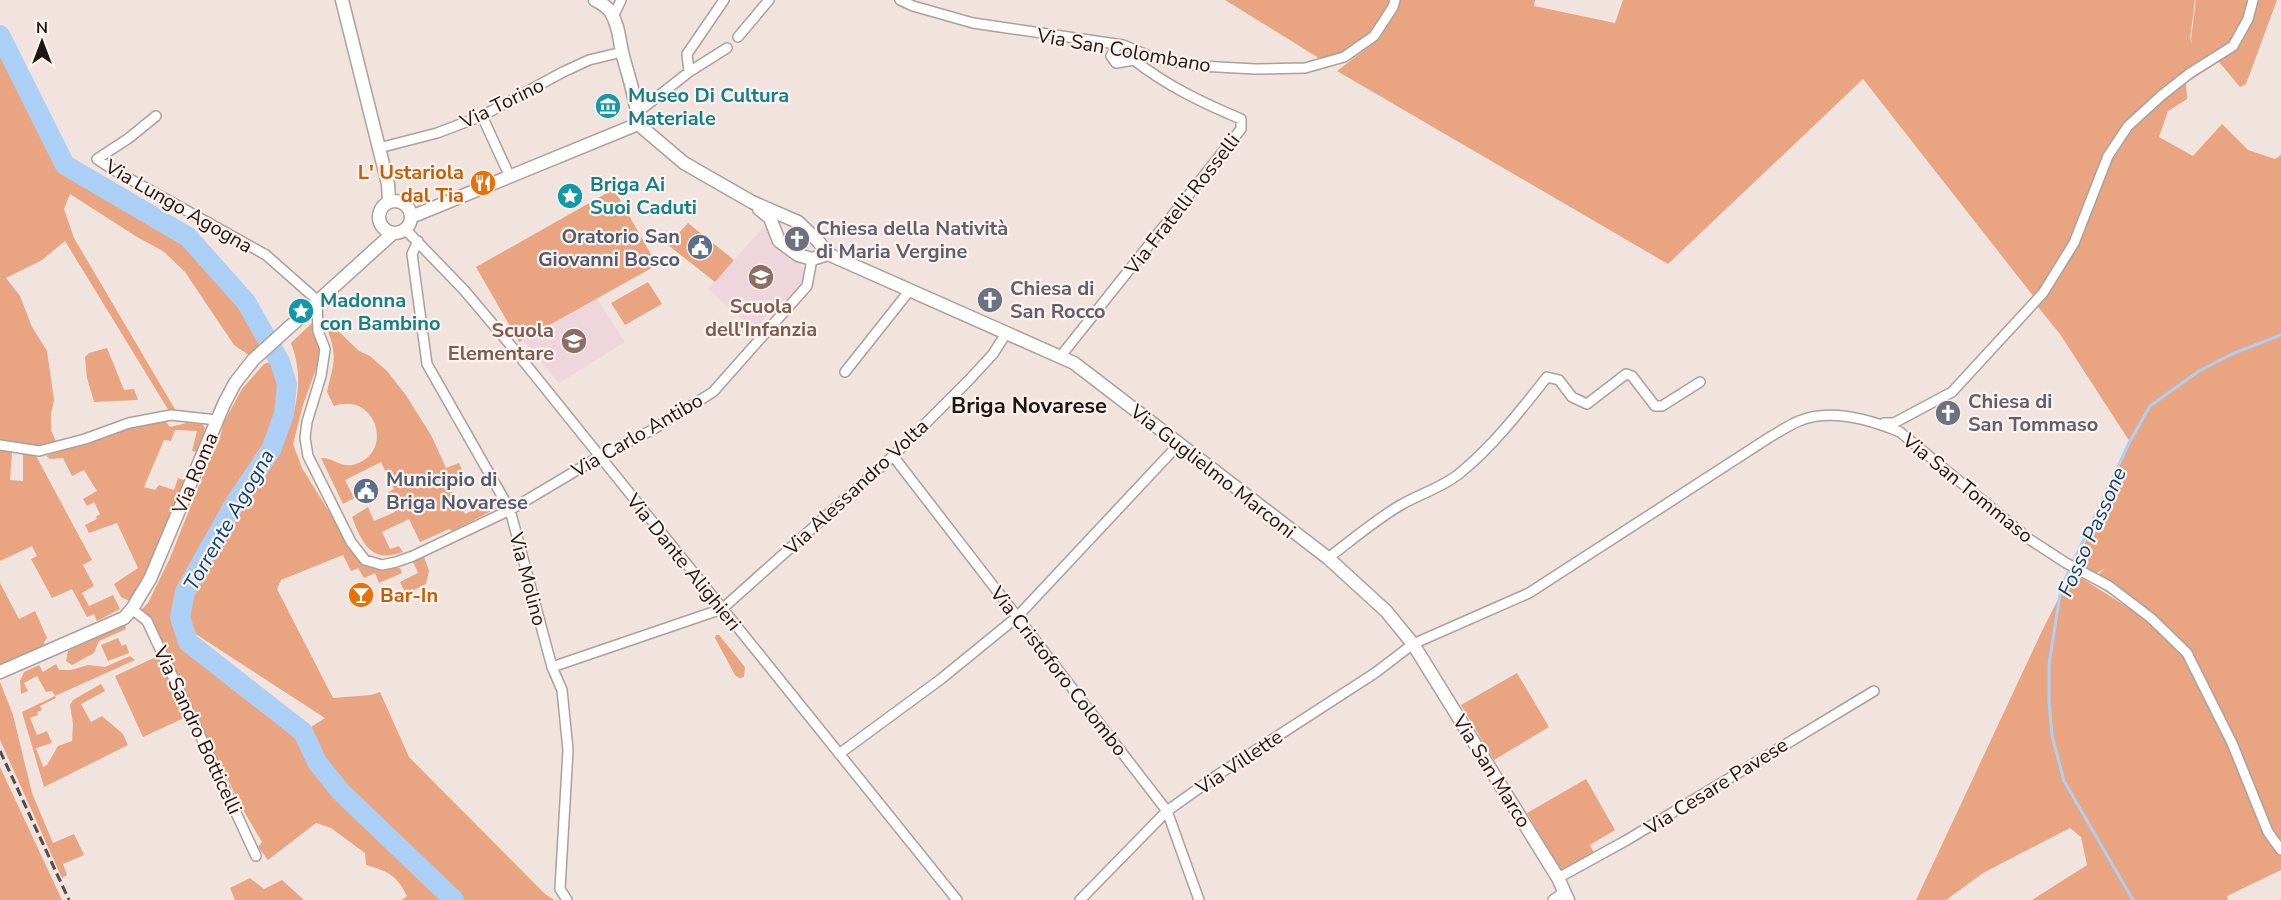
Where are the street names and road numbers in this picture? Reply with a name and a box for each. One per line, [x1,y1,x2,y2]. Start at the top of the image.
street label: Via San Colombano [1034,22,1213,79]
street label: Via Torino [455,72,549,136]
street label: Via Fratelli Rosselli [1118,128,1246,281]
street label: Via Lungo Agogna [99,153,258,260]
street label: Via Carlo Antibo [566,387,708,484]
street label: Via Guglielmo Marconi [1124,398,1301,545]
street label: Via Alessandro Volta [778,413,934,562]
street label: Via San Tommaso [1896,427,2039,549]
street label: Via Roma [166,428,225,519]
street label: Via Dante Alighieri [619,487,747,636]
street label: Via Molino [502,529,553,629]
street label: Via Cristoforo Colombo [983,580,1133,762]
street label: Via Sandro Botticelli [146,641,248,819]
street label: Via San Marco [1446,709,1537,833]
street label: Via Villette [1190,723,1288,802]
street label: Via Cesare Pavese [1639,731,1793,842]

